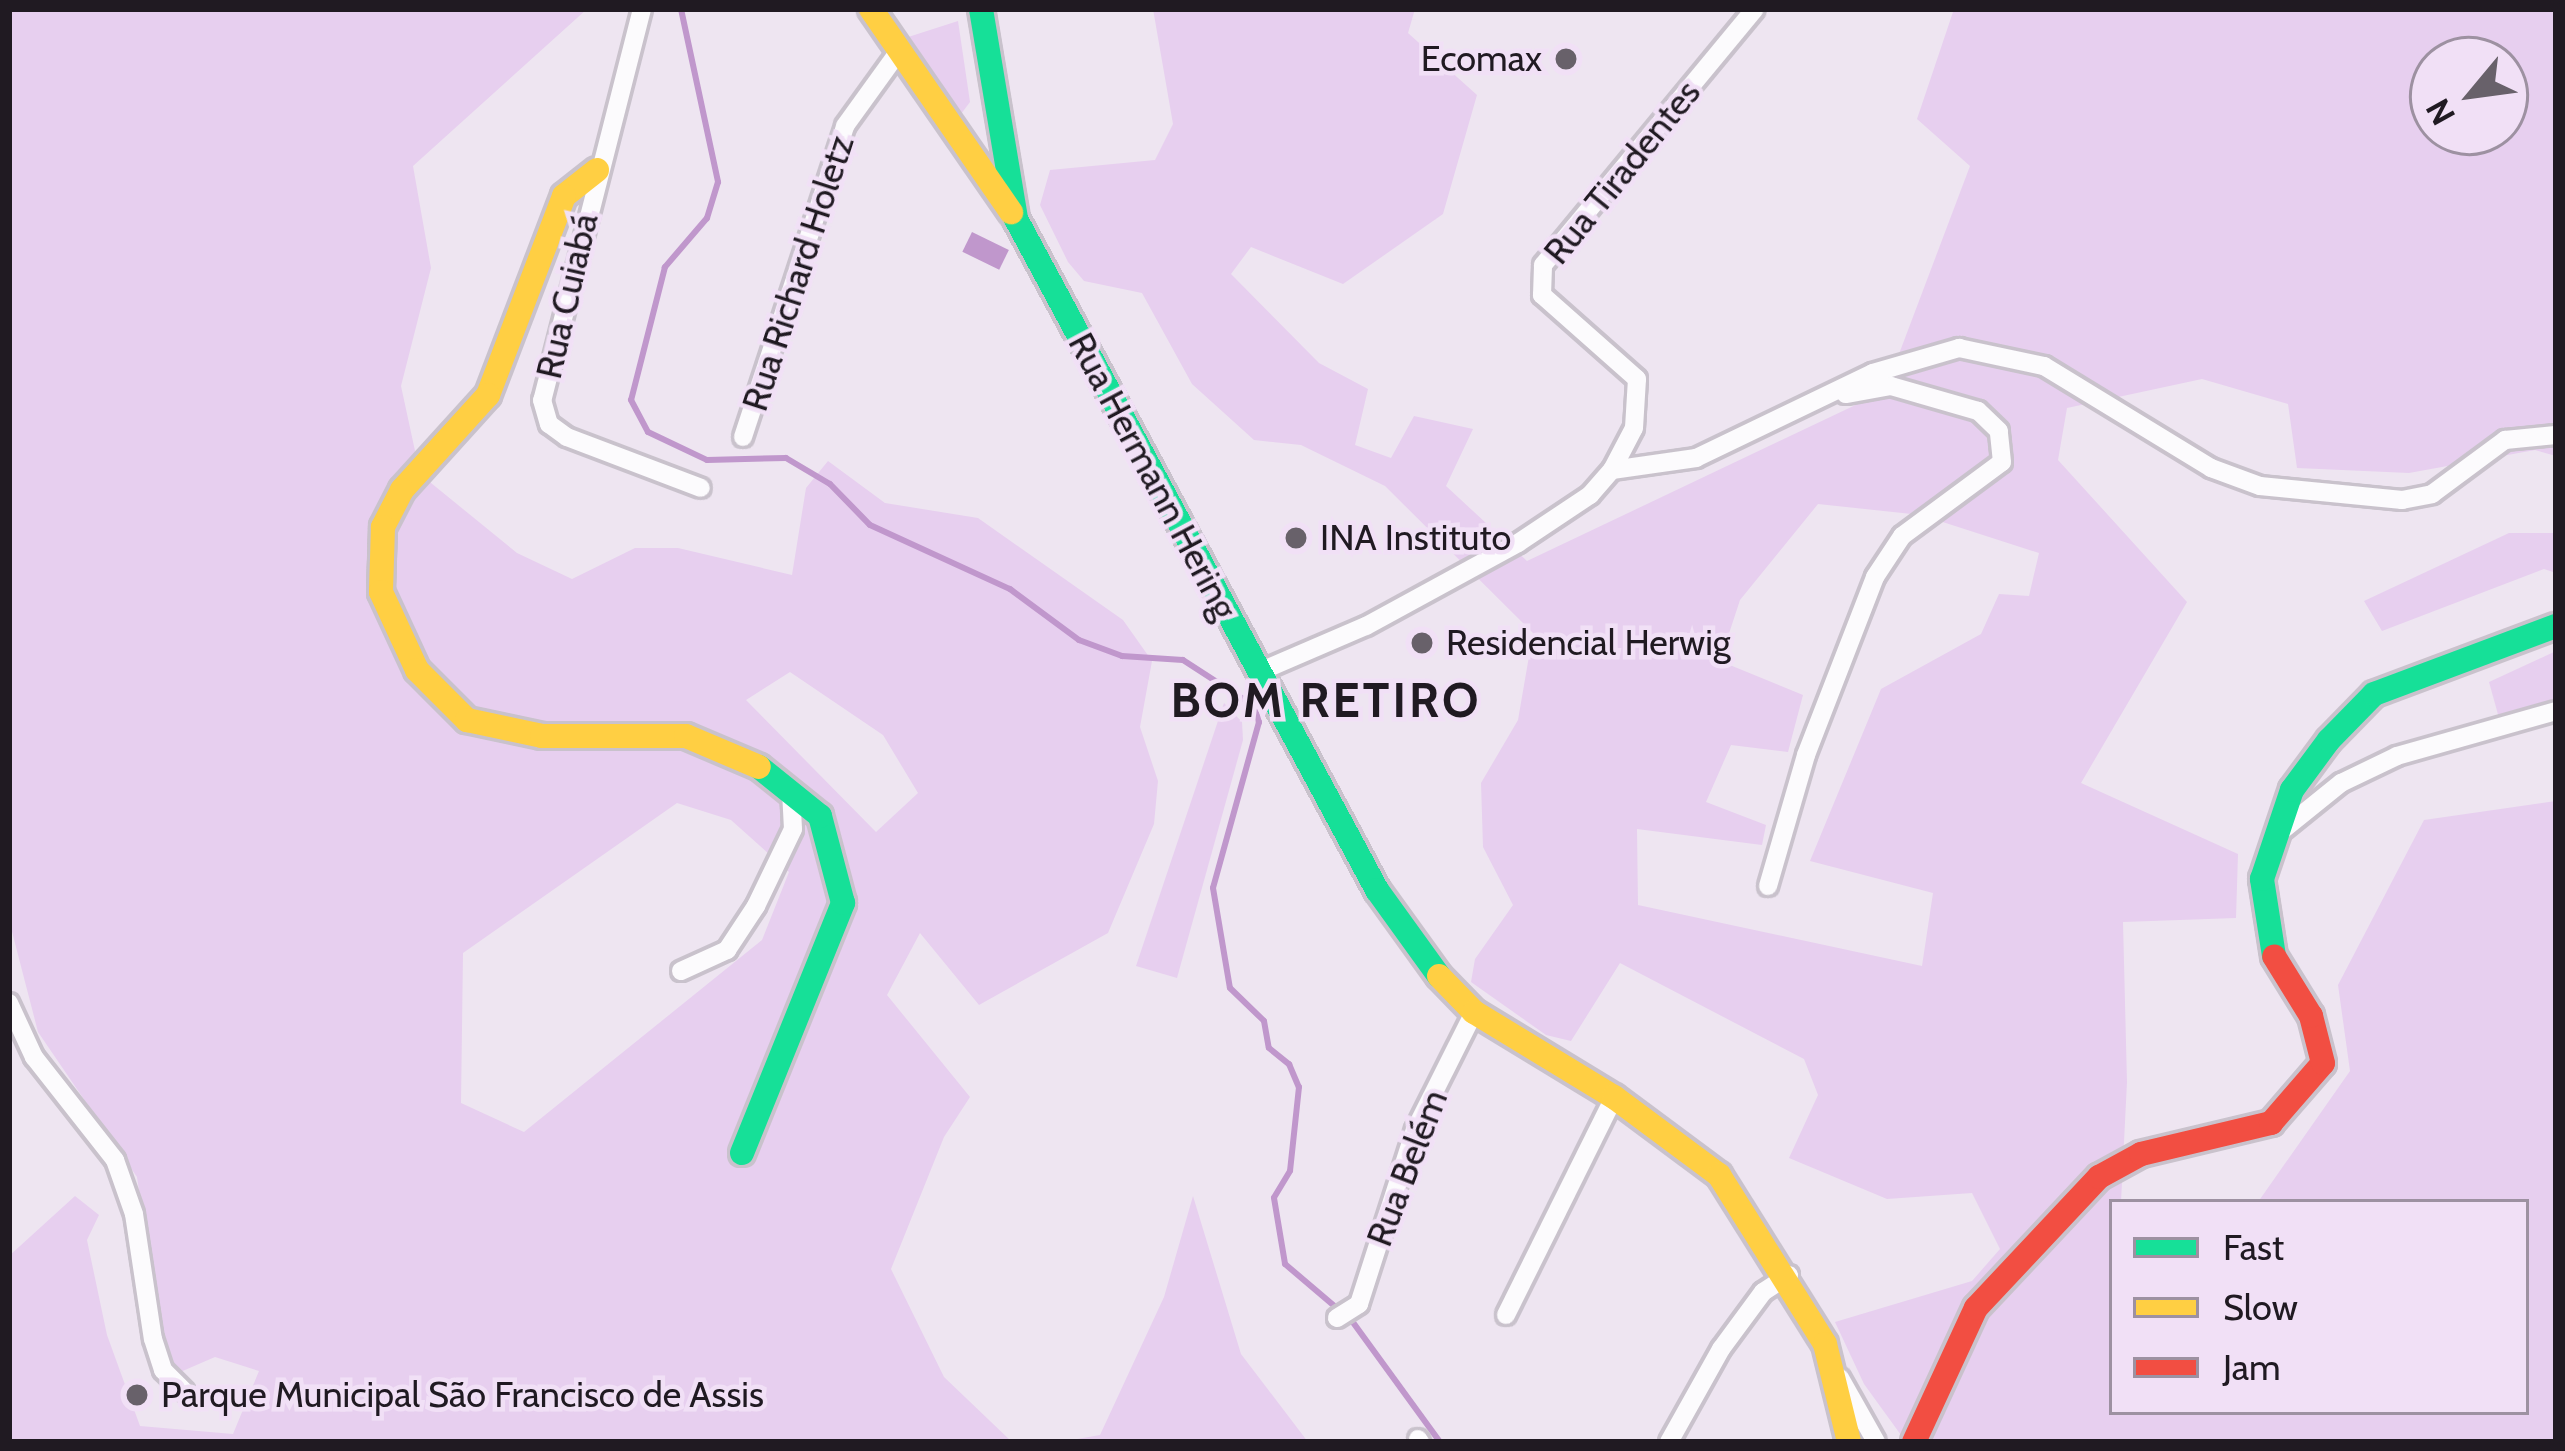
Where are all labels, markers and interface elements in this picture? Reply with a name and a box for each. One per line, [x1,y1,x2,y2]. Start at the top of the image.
north arrow [2409,36,2529,156]
place label: Ecomax [1421,37,1542,81]
marker: Ecomax [1553,46,1579,72]
street label: Rua Tiradentes [1535,71,1709,273]
text: N [2417,92,2463,132]
street label: Rua Richard Holetz [733,130,863,416]
street label: Rua Cuiabá [527,209,607,383]
street label: Rua Hermann Hering [1059,326,1247,626]
place label: INA Instituto [1320,516,1511,560]
marker: INA Instituto [1283,525,1309,551]
place label: Residencial Herwig [1446,621,1731,665]
marker: Residencial Herwig [1409,630,1435,656]
district label: BOM RETIRO [1171,672,1481,730]
street label: Rua Belém [1357,1084,1457,1252]
legend [2109,1199,2529,1415]
text: Fast [2223,1225,2284,1269]
text: Slow [2223,1285,2298,1329]
text: Jam [2223,1345,2281,1389]
place label: Parque Municipal São Francisco de Assis [161,1373,764,1417]
marker: Parque Municipal São Francisco de Assis [124,1382,150,1408]

